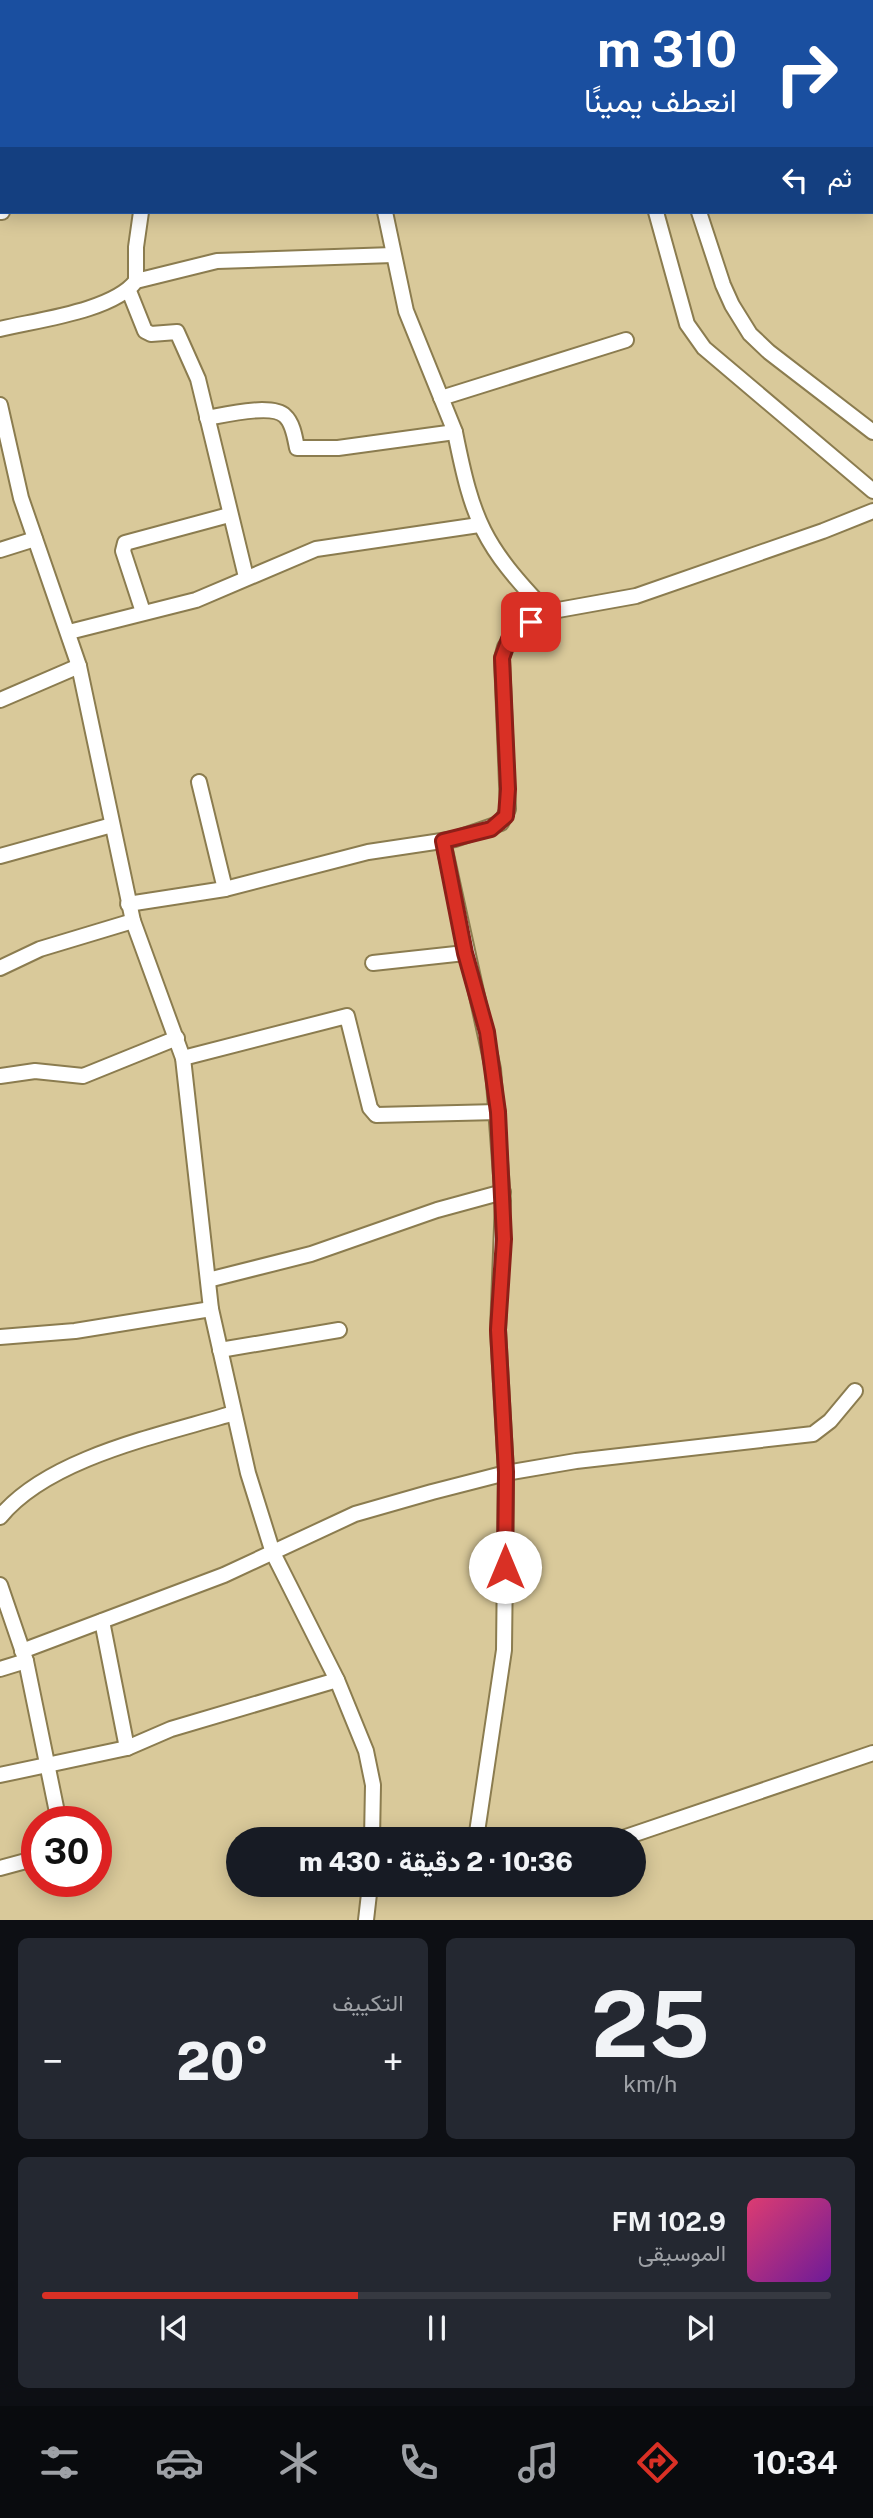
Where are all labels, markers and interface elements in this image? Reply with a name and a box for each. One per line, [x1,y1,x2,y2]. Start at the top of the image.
text: 310 m [597,20,737,78]
icon: right [761,28,852,119]
text: انعطف يمينًا [584,82,737,119]
icon: left [776,161,814,199]
text: ثم [828,162,852,193]
pin [501,592,561,652]
icon: arrive [512,603,550,641]
position arrow [468,1530,542,1604]
speed limit sign: 30 [21,1806,112,1897]
text: 10:36 · 2 دقيقة · 430 m [299,1846,573,1877]
text: 25 [591,1971,710,2077]
text: التكييف [332,1989,404,2016]
text: 20° [176,2031,269,2092]
text: − [42,2039,63,2084]
text: + [382,2039,403,2084]
text: km/h [623,2070,677,2097]
text: 102.9 FM [612,2206,726,2237]
text: الموسيقى [638,2239,726,2266]
icon: previous [155,2309,193,2347]
icon: pause [418,2309,456,2347]
icon: next [681,2309,719,2347]
icon: filters [35,2438,84,2487]
icon: car [155,2438,204,2487]
icon: climate [274,2438,323,2487]
icon: phone [394,2438,443,2487]
icon: music [514,2438,563,2487]
icon: directions [633,2438,682,2487]
text: 10:34 [753,2444,838,2481]

